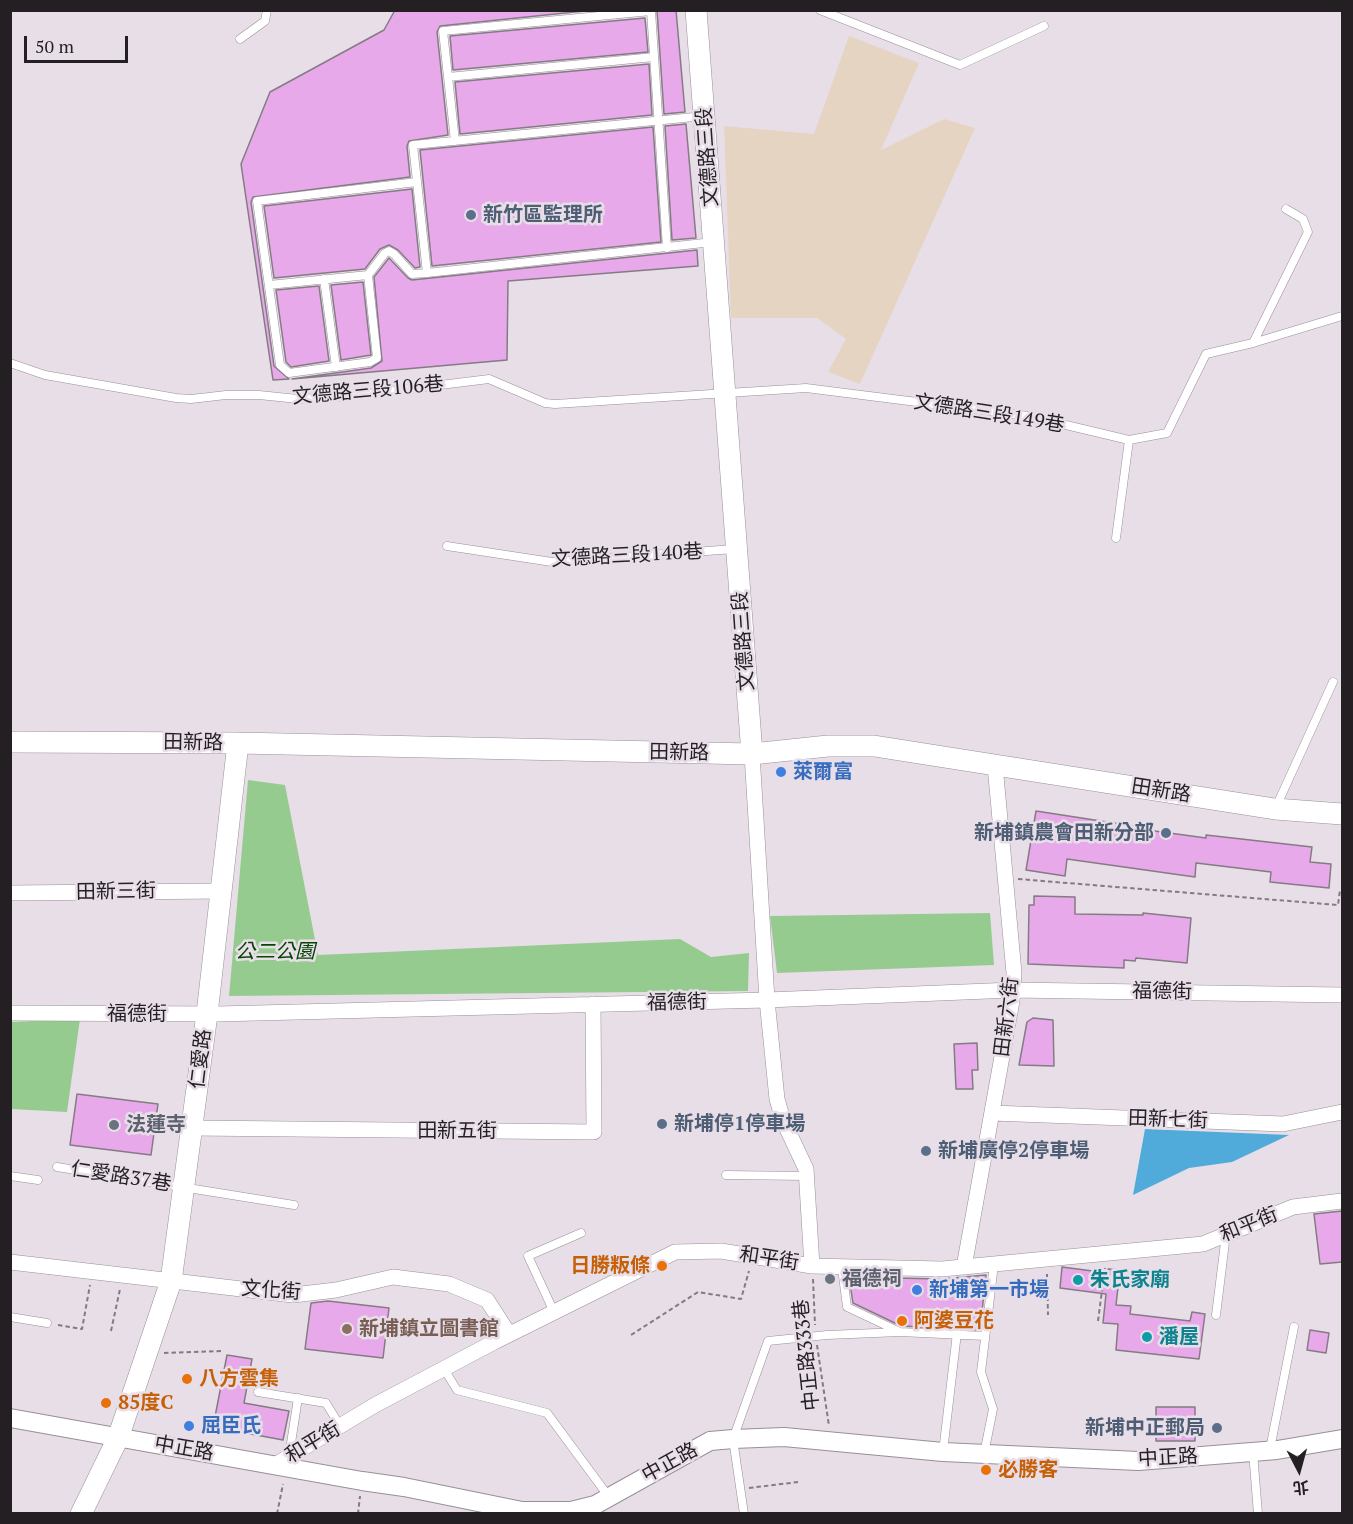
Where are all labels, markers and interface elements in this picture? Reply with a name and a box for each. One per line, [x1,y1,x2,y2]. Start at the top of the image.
scale bar [27,24,130,62]
text: 50 m [35,34,74,58]
street label: 文德路三段 [693,106,723,208]
place label: 新竹區監理所 [483,203,603,227]
marker: 新竹區監理所 [464,208,478,222]
street label: 文德路三段106巷 [291,372,445,410]
street label: 文德路三段149巷 [912,390,1066,438]
street label: 文德路三段140巷 [550,540,704,572]
street label: 文德路三段 [729,590,759,692]
street label: 田新路 [163,730,223,756]
street label: 田新路 [649,740,709,766]
place label: 萊爾富 [793,760,853,784]
marker: 萊爾富 [774,765,788,779]
street label: 田新路 [1129,774,1193,808]
place label: 新埔鎮農會田新分部 [974,821,1154,845]
marker: 新埔鎮農會田新分部 [1159,826,1173,840]
street label: 田新三街 [76,879,156,905]
park label: 公二公園 [235,940,315,964]
street label: 田新六街 [990,976,1024,1058]
street label: 福德街 [1132,979,1192,1005]
street label: 福德街 [647,990,707,1016]
street label: 福德街 [107,1002,167,1026]
street label: 仁愛路 [185,1028,217,1090]
street label: 田新七街 [1128,1107,1208,1133]
place label: 新埔停1停車場 [674,1112,805,1136]
place label: 法蓮寺 [126,1113,186,1137]
marker: 新埔停1停車場 [655,1117,669,1131]
marker: 法蓮寺 [107,1118,121,1132]
street label: 田新五街 [417,1119,497,1143]
place label: 新埔廣停2停車場 [938,1139,1089,1163]
marker: 新埔廣停2停車場 [919,1144,933,1158]
street label: 仁愛路37巷 [69,1157,173,1197]
street label: 和平街 [1217,1203,1281,1247]
street label: 和平街 [737,1242,801,1276]
place label: 日勝粄條 [570,1254,650,1278]
marker: 日勝粄條 [655,1259,669,1273]
place label: 福德祠 [842,1267,902,1291]
place label: 朱氏家廟 [1090,1268,1170,1292]
marker: 福德祠 [823,1272,837,1286]
marker: 朱氏家廟 [1071,1273,1085,1287]
street label: 文化街 [240,1277,302,1305]
place label: 新埔第一市場 [929,1278,1049,1302]
marker: 新埔第一市場 [910,1283,924,1297]
street label: 中正路333巷 [789,1298,825,1412]
place label: 阿婆豆花 [914,1309,994,1333]
marker: 阿婆豆花 [895,1314,909,1328]
place label: 新埔鎮立圖書館 [359,1317,499,1341]
marker: 新埔鎮立圖書館 [340,1322,354,1336]
place label: 潘屋 [1159,1325,1199,1349]
marker: 潘屋 [1140,1330,1154,1344]
place label: 八方雲集 [199,1367,279,1391]
marker: 八方雲集 [180,1372,194,1386]
place label: 85度C [118,1391,174,1415]
marker: 85度C [99,1396,113,1410]
place label: 屈臣氏 [201,1414,261,1438]
place label: 新埔中正郵局 [1085,1416,1205,1440]
street label: 和平街 [281,1417,345,1469]
marker: 屈臣氏 [182,1419,196,1433]
marker: 新埔中正郵局 [1210,1421,1224,1435]
street label: 中正路 [152,1432,216,1466]
street label: 中正路 [638,1438,702,1488]
north arrow [1269,1440,1329,1500]
street label: 中正路 [1137,1444,1199,1472]
place label: 必勝客 [998,1458,1058,1482]
marker: 必勝客 [979,1463,993,1477]
text: 北 [1292,1476,1310,1500]

